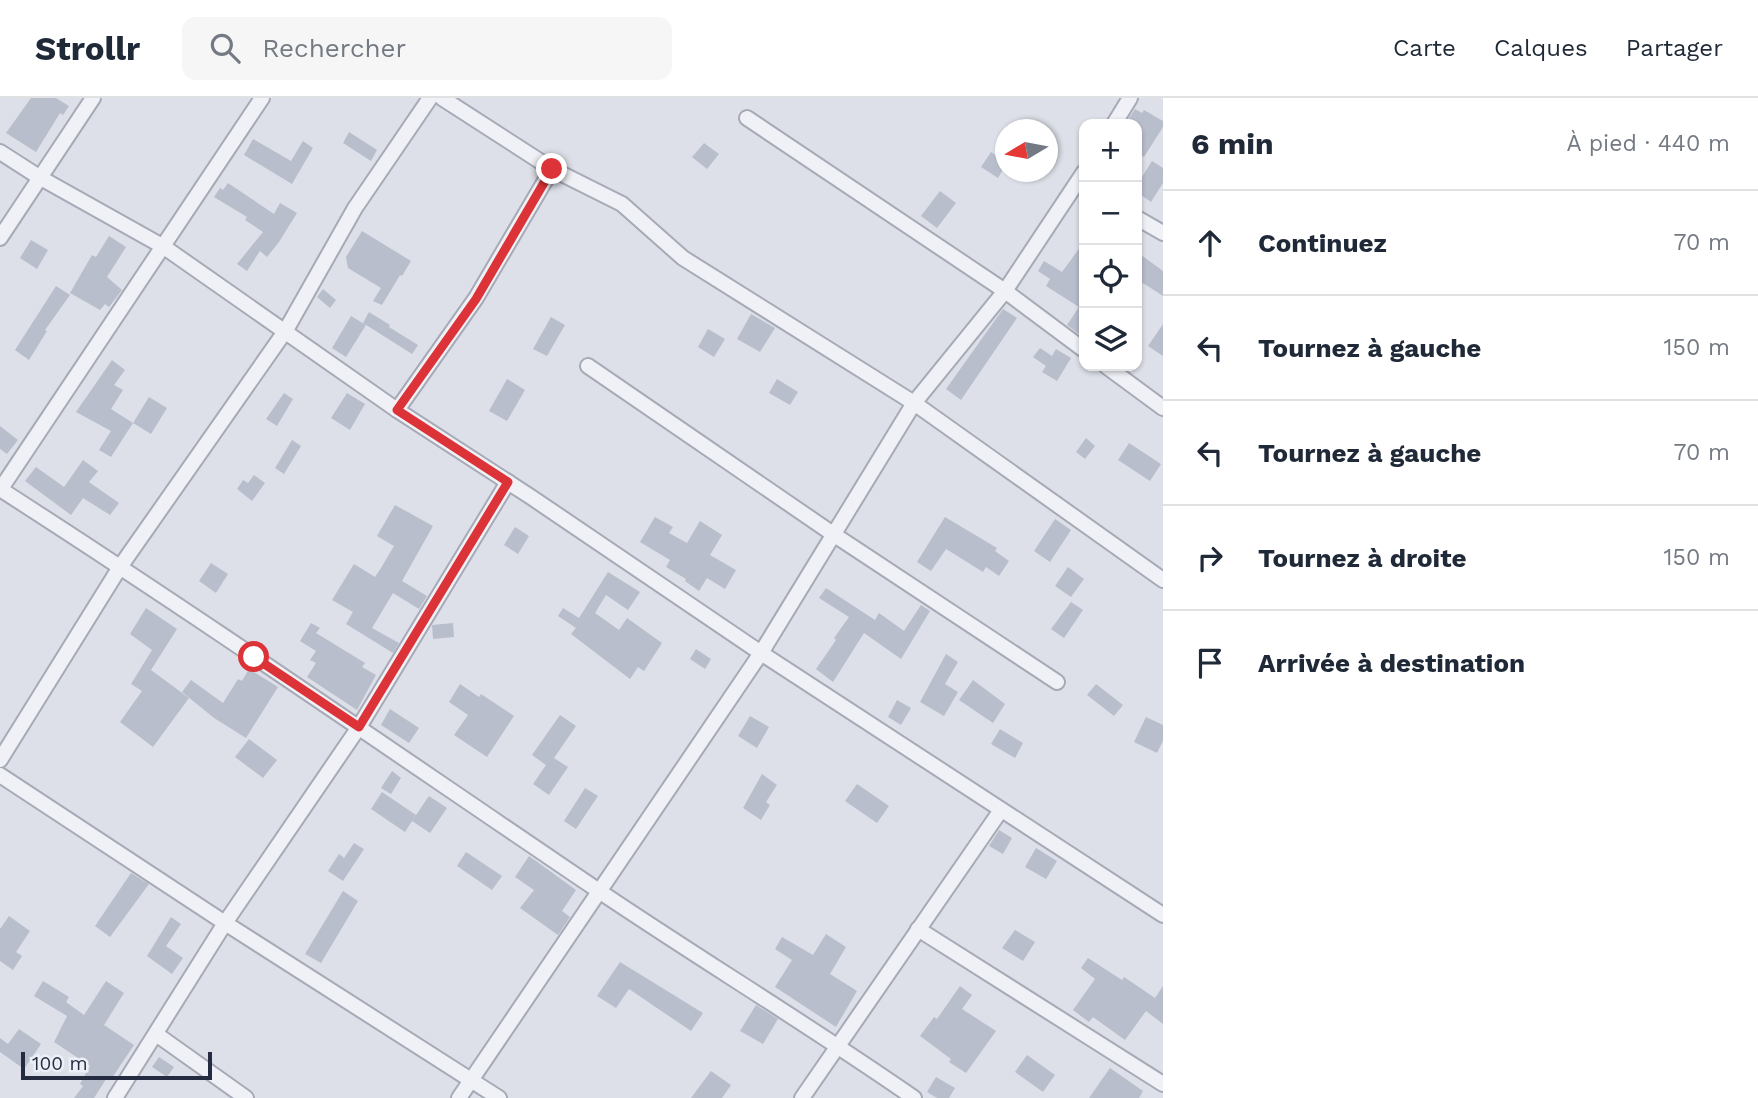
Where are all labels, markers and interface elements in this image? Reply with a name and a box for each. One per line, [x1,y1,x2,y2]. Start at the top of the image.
search box [182,17,672,80]
text: Strollr [35,29,140,68]
icon: search [206,29,244,67]
text: Rechercher [262,33,406,63]
text: Carte [1393,34,1456,62]
text: Calques [1494,34,1588,62]
text: Partager [1626,34,1723,62]
north arrow [995,119,1058,182]
map controls [1079,119,1142,371]
button: + [1079,119,1142,182]
text: 6 min [1191,126,1274,161]
text: À pied · 440 m [1567,130,1730,157]
route end [536,153,567,184]
button: − [1079,182,1142,245]
icon: ahead [1191,224,1229,262]
text: Continuez [1258,228,1387,258]
text: 70 m [1673,229,1730,256]
button: locate [1079,245,1142,308]
button: layers [1079,308,1142,371]
icon: left [1191,329,1229,367]
text: Tournez à gauche [1258,333,1481,363]
text: 150 m [1664,334,1730,361]
icon: left [1191,434,1229,472]
text: Tournez à gauche [1258,438,1481,468]
text: 70 m [1673,439,1730,466]
icon: right [1191,539,1229,577]
text: Tournez à droite [1258,543,1467,573]
text: 150 m [1664,544,1730,571]
route start [238,641,269,672]
icon: arrive [1191,644,1229,682]
text: Arrivée à destination [1258,648,1525,678]
scale bar [21,1049,212,1081]
text: 100 m [32,1052,88,1075]

